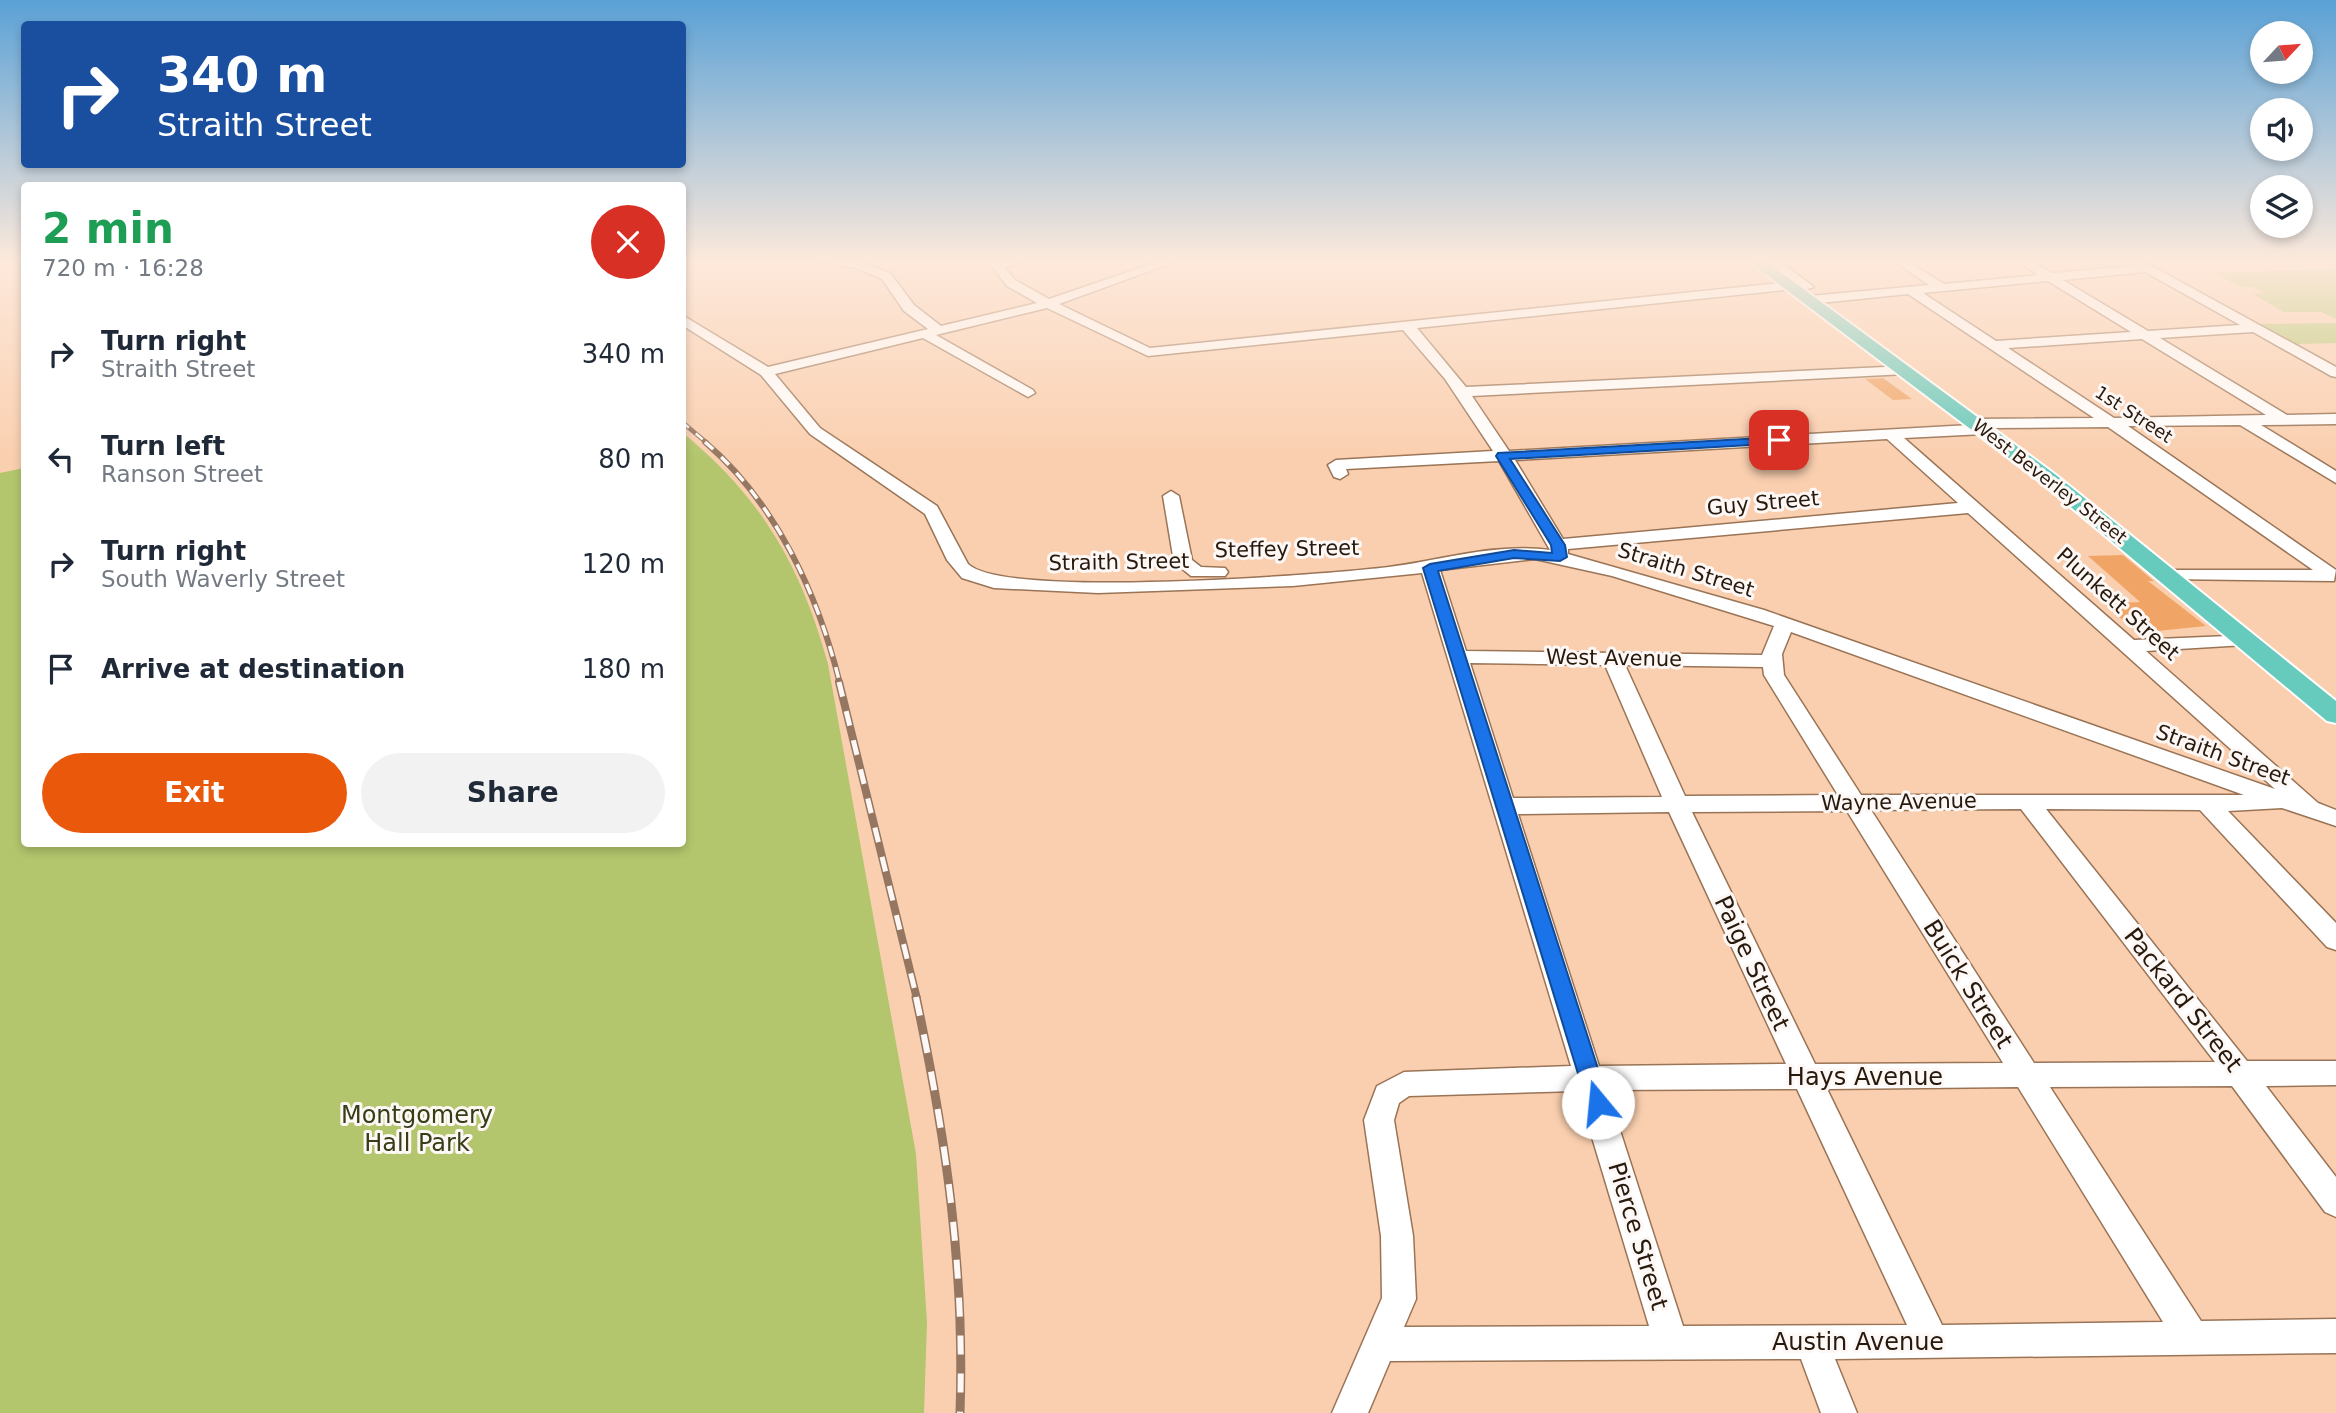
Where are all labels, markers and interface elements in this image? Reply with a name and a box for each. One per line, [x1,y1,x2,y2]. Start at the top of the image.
north arrow [2250,21,2314,84]
map controls [2250,21,2313,238]
text: 340 m [157,47,327,104]
icon: right [42,49,133,140]
button: sound [2250,98,2313,161]
text: Straith Street [157,106,372,144]
button: layers [2250,175,2313,238]
text: 2 min [42,204,174,253]
button: close [591,205,665,279]
text: 720 m · 16:28 [42,255,204,281]
text: Turn right [101,326,246,356]
icon: right [42,335,80,373]
text: 340 m [582,339,665,369]
text: Straith Street [101,356,255,382]
street label: 1st Street [2091,381,2177,447]
pin [1749,410,1809,470]
street label: West Beverley Street [1969,414,2131,548]
icon: arrive [1760,421,1798,459]
text: Turn left [101,431,225,461]
icon: left [42,440,80,478]
text: 80 m [598,444,665,474]
text: Ranson Street [101,461,263,487]
street label: Guy Street [1706,486,1820,520]
text: Turn right [101,536,246,566]
street label: Steffey Street [1214,536,1360,562]
street label: Straith Street [1615,538,1757,602]
street label: Plunkett Street [2052,543,2184,665]
icon: right [42,545,80,583]
text: 120 m [582,549,665,579]
street label: Straith Street [1048,549,1190,575]
text: South Waverly Street [101,566,345,592]
street label: West Avenue [1546,645,1682,671]
icon: arrive [42,650,80,688]
text: Arrive at destination [101,654,405,684]
text: 180 m [582,654,665,684]
street label: Straith Street [2153,720,2293,790]
button: Exit [42,753,347,833]
button: Share [361,753,665,833]
street label: Wayne Avenue [1821,789,1977,815]
street label: Paige Street [1709,891,1795,1035]
street label: Buick Street [1917,915,2019,1053]
street label: Packard Street [2118,923,2248,1077]
street label: Hays Avenue [1787,1063,1943,1091]
position arrow [1561,1066,1635,1140]
park label: Montgomery Hall Park [341,1101,493,1157]
street label: Pierce Street [1602,1159,1674,1313]
street label: Austin Avenue [1772,1328,1944,1356]

